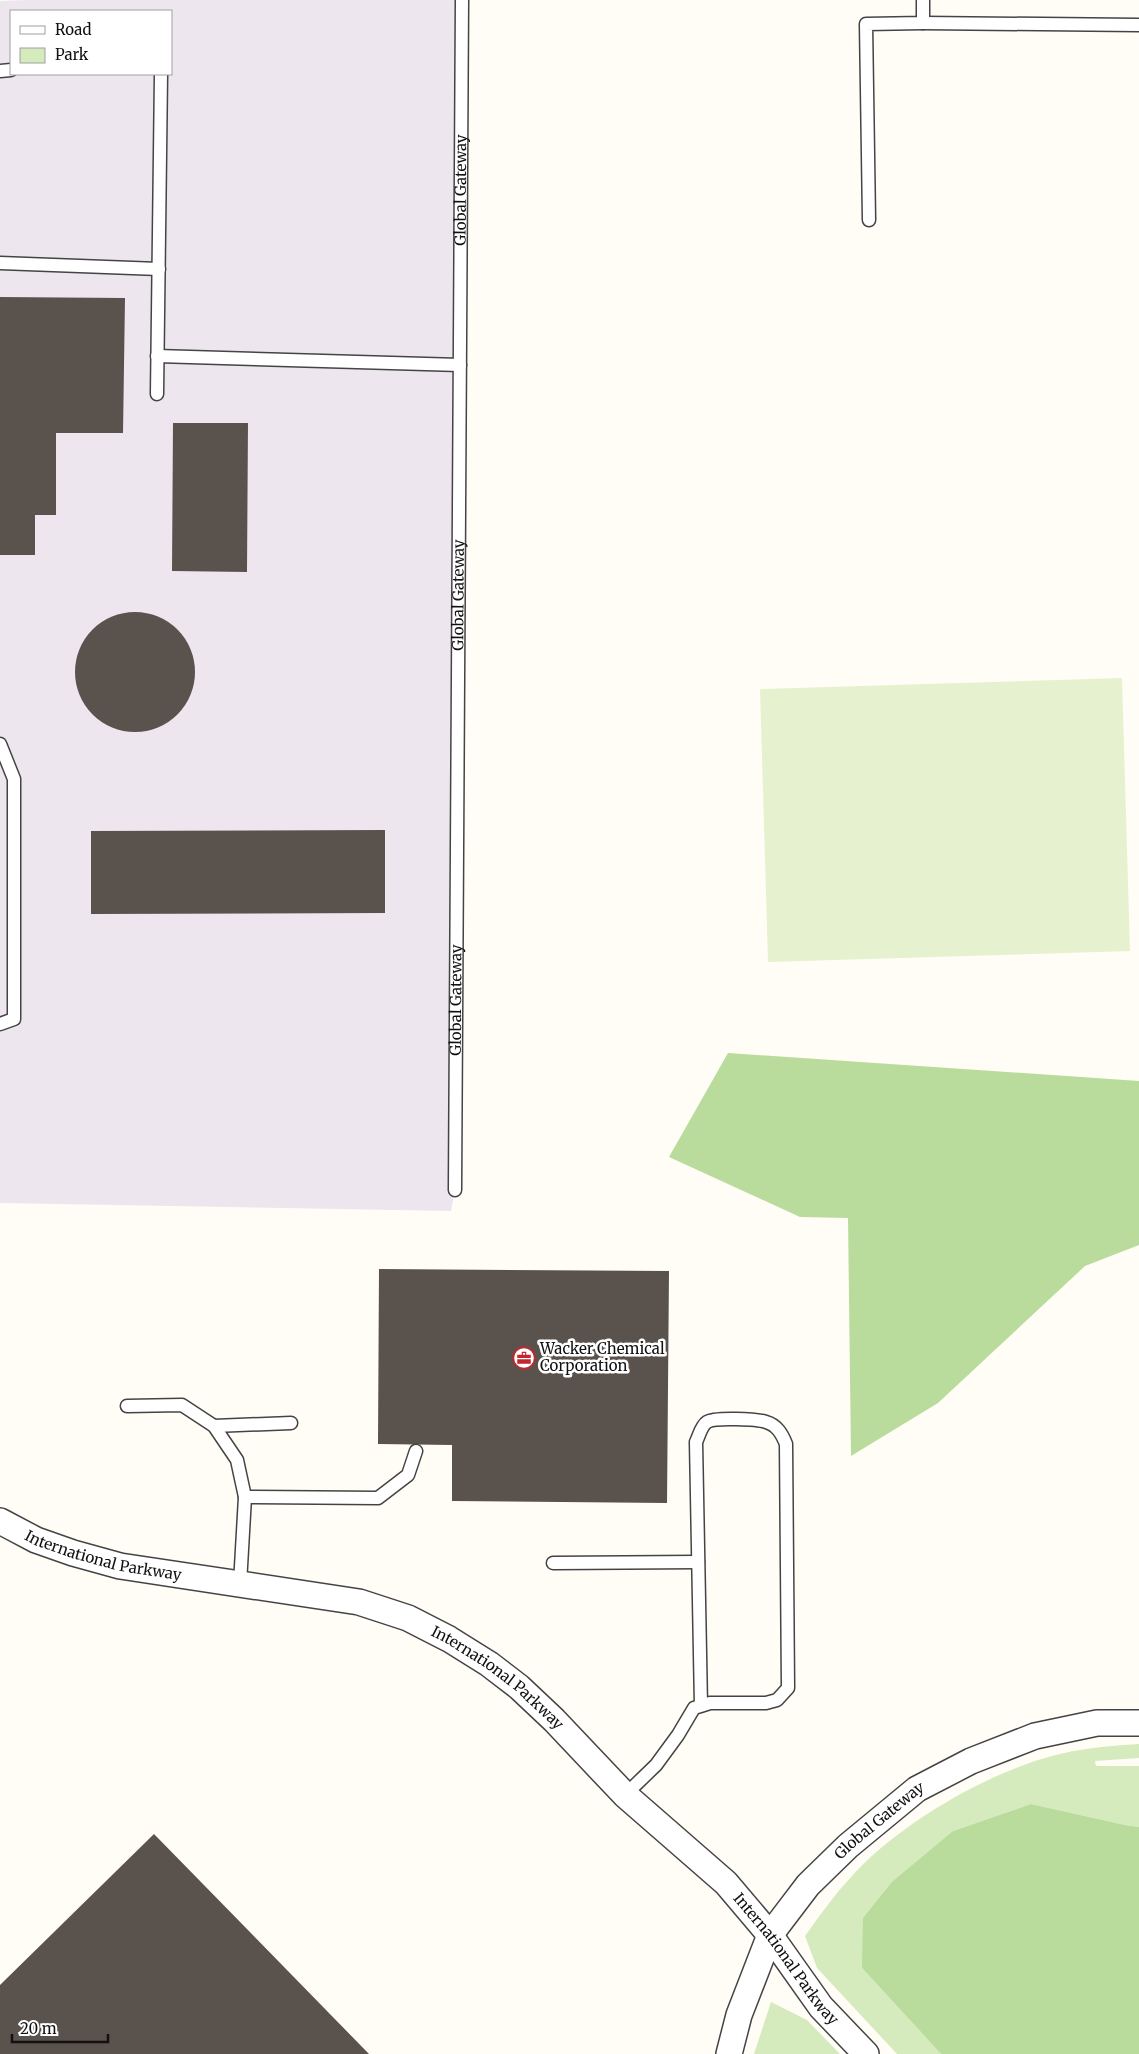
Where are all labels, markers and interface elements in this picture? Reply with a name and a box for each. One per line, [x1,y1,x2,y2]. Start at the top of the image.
legend [10,10,172,75]
text: Road [55,20,91,39]
text: Park [55,45,89,64]
street label: Global Gateway [451,134,470,246]
street label: Global Gateway [448,539,468,651]
street label: Global Gateway [446,944,465,1056]
place label: Wacker Chemical Corporation [539,1339,665,1375]
office icon: Wacker Chemical Corporation [512,1346,536,1370]
street label: International Parkway [22,1526,183,1584]
street label: International Parkway [428,1622,568,1733]
street label: Global Gateway [830,1777,927,1863]
street label: International Parkway [729,1889,843,2029]
scale bar [12,2012,109,2044]
text: 20 m [20,2019,57,2038]

